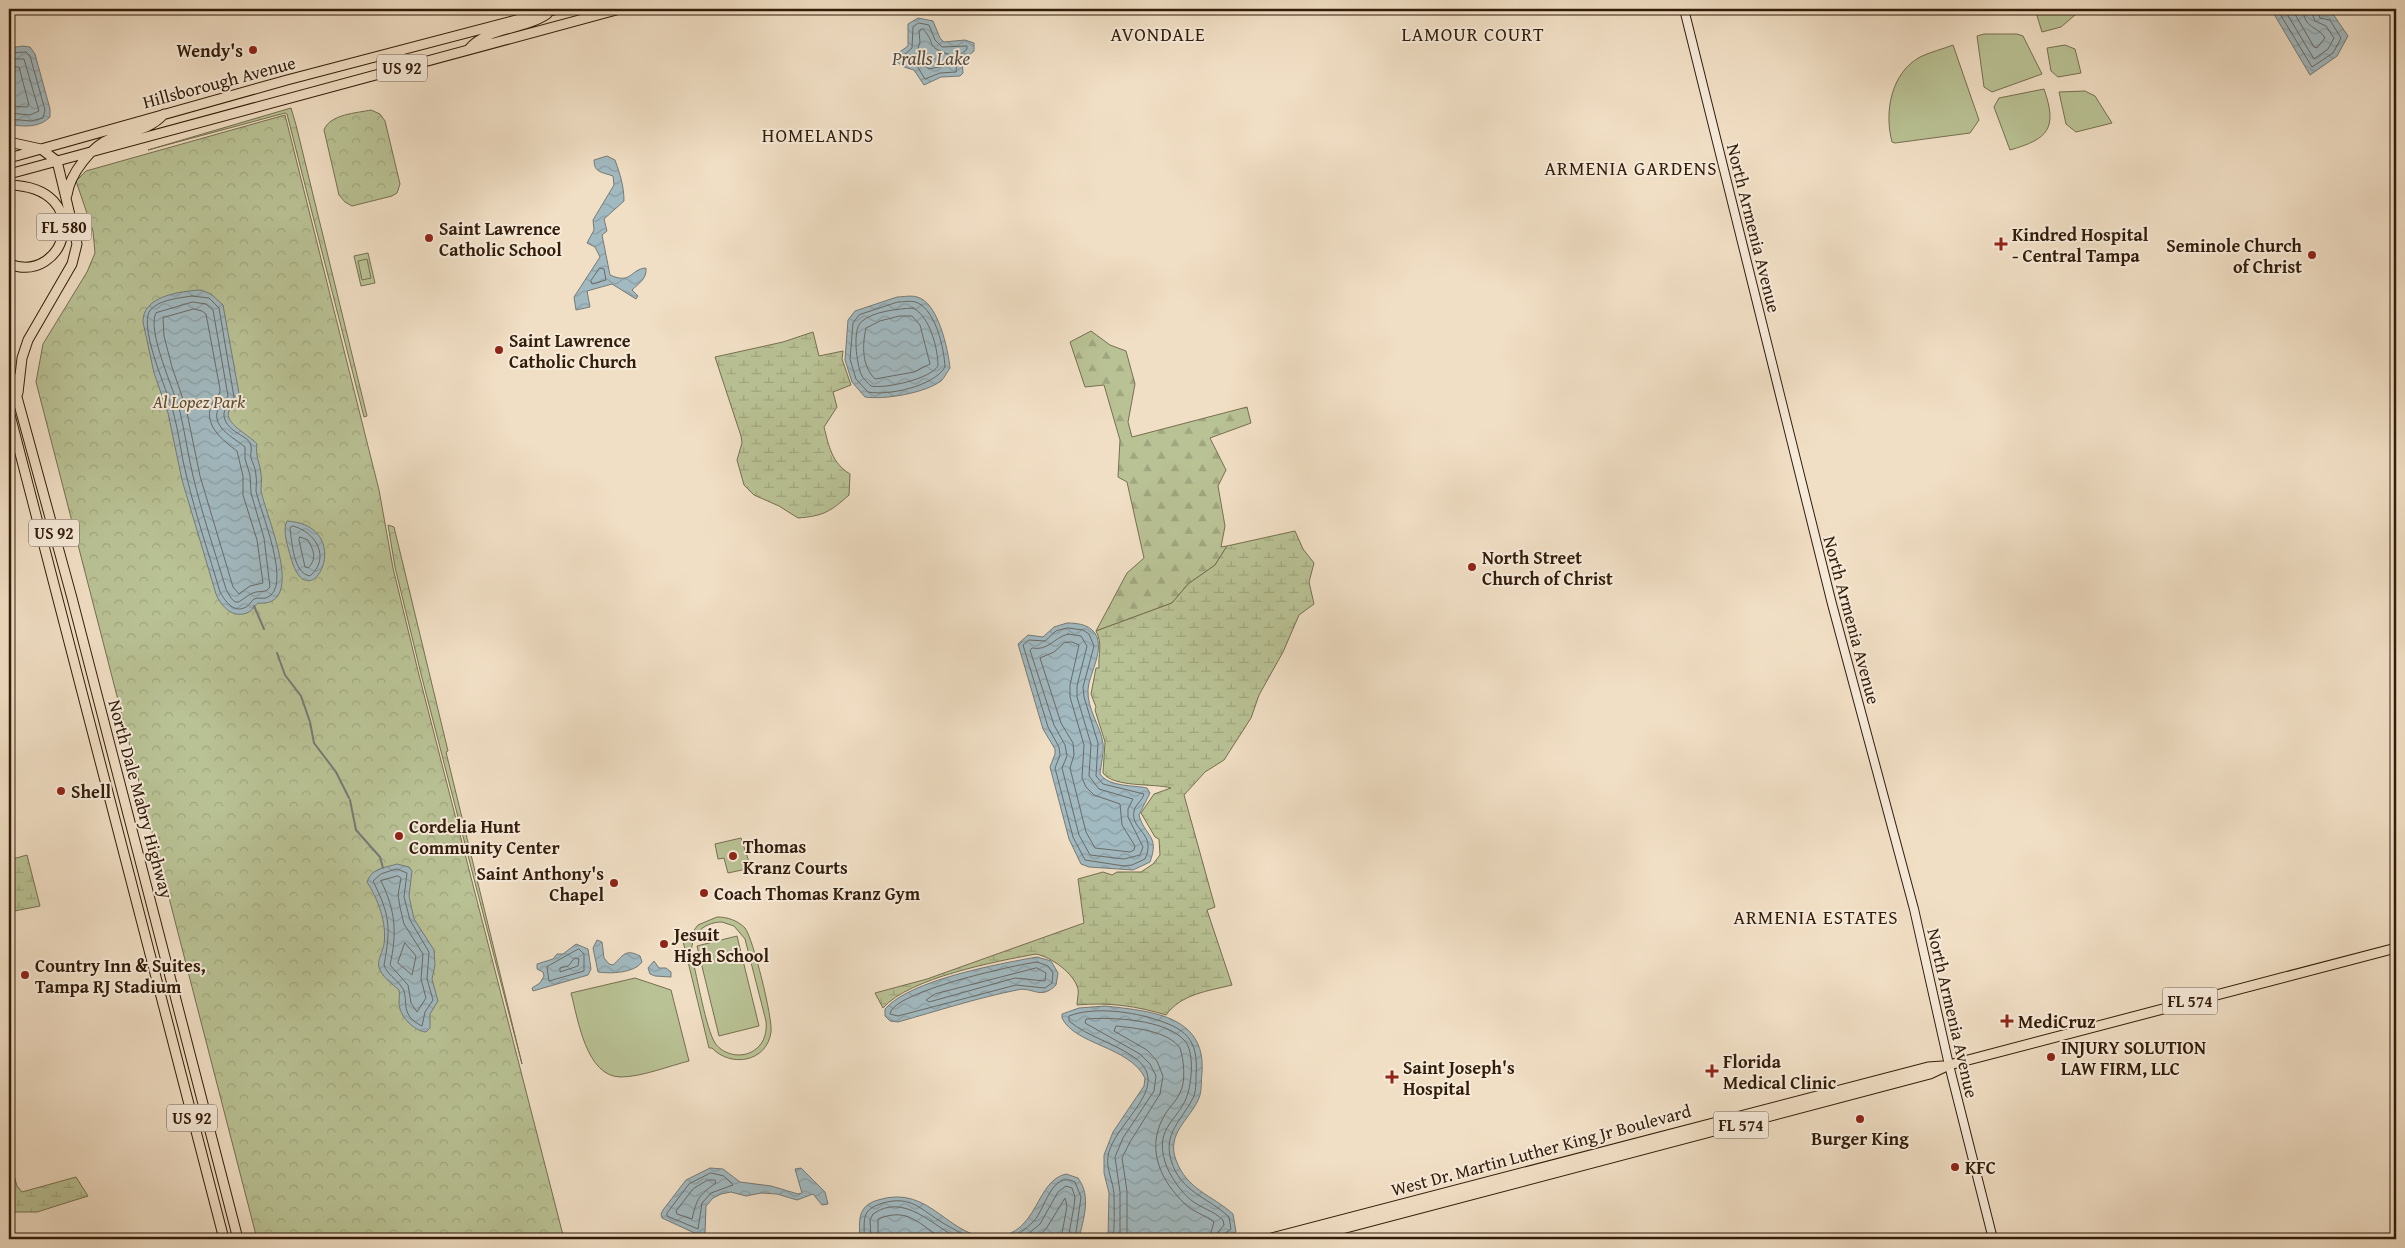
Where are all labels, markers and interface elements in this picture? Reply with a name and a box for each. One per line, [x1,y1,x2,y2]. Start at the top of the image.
district label: AVONDALE [1110,20,1206,48]
district label: LAMOUR COURT [1401,20,1545,48]
place label: Wendy's [177,37,243,64]
marker: Wendy's [247,44,259,56]
water label: Pralls Lake [891,44,970,72]
street label: Hillsborough Avenue [140,49,298,115]
road number: US 92 [377,54,427,82]
district label: HOMELANDS [762,121,874,149]
street label: North Armenia Avenue [1720,141,1788,315]
district label: ARMENIA GARDENS [1544,154,1718,182]
road number: FL 580 [36,213,92,240]
place label: Saint Lawrence Catholic School [439,215,562,263]
place label: Kindred Hospital - Central Tampa [2012,221,2149,269]
marker: Saint Lawrence Catholic School [423,232,435,244]
place label: Seminole Church of Christ [2166,232,2302,280]
marker: Kindred Hospital - Central Tampa [1994,237,2008,251]
marker: Seminole Church of Christ [2306,249,2318,261]
place label: Saint Lawrence Catholic Church [509,327,637,375]
marker: Saint Lawrence Catholic Church [493,344,505,356]
park label: Al Lopez Park [152,388,246,415]
road number: US 92 [29,520,79,546]
street label: North Armenia Avenue [1817,533,1887,707]
place label: North Street Church of Christ [1482,544,1613,592]
marker: North Street Church of Christ [1466,561,1478,573]
street label: North Dale Mabry Highway [101,697,181,901]
place label: Shell [71,778,112,805]
marker: Shell [55,785,67,797]
place label: Cordelia Hunt Community Center [409,813,560,861]
marker: Cordelia Hunt Community Center [393,830,405,842]
place label: Thomas Kranz Courts [743,833,848,881]
marker: Thomas Kranz Courts [727,850,739,862]
place label: Saint Anthony's Chapel [477,860,604,908]
marker: Saint Anthony's Chapel [608,877,620,889]
place label: Coach Thomas Kranz Gym [714,880,921,907]
marker: Coach Thomas Kranz Gym [698,887,710,899]
district label: ARMENIA ESTATES [1733,903,1899,931]
place label: Jesuit High School [671,921,769,969]
street label: North Armenia Avenue [1920,926,1986,1100]
marker: Jesuit High School [658,938,670,950]
place label: Country Inn & Suites, Tampa RJ Stadium [35,952,206,1000]
marker: Country Inn & Suites, Tampa RJ Stadium [19,969,31,981]
road number: FL 574 [2162,988,2218,1014]
place label: MediCruz [2018,1008,2096,1035]
marker: MediCruz [2000,1014,2014,1028]
place label: INJURY SOLUTION LAW FIRM, LLC [2061,1034,2206,1082]
place label: Florida Medical Clinic [1723,1048,1836,1096]
marker: INJURY SOLUTION LAW FIRM, LLC [2045,1051,2057,1063]
place label: Saint Joseph's Hospital [1403,1054,1515,1102]
marker: Florida Medical Clinic [1705,1064,1719,1078]
marker: Saint Joseph's Hospital [1385,1070,1399,1084]
street label: West Dr. Martin Luther King Jr Boulevard [1388,1097,1694,1203]
road number: US 92 [167,1104,217,1132]
road number: FL 574 [1714,1112,1768,1138]
marker: Burger King [1854,1113,1866,1125]
place label: Burger King [1811,1125,1909,1152]
place label: KFC [1965,1154,1996,1181]
marker: KFC [1949,1161,1961,1173]

